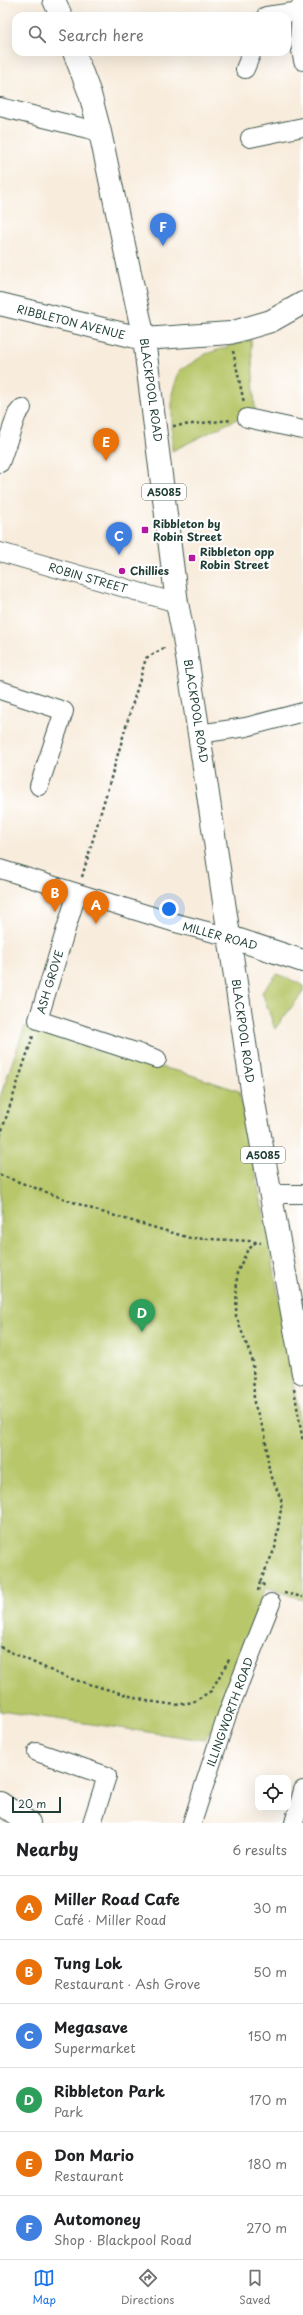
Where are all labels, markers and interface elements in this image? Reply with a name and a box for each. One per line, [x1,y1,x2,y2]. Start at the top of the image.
search box [12,12,291,56]
icon: search [26,23,48,45]
text: Search here [58,23,144,46]
pin: F [150,213,176,246]
street label: RIBBLETON AVENUE [15,300,127,343]
street label: BLACKPOOL ROAD [136,337,167,443]
pin: E [93,428,119,461]
road number: A5085 [142,484,186,500]
place label: Ribbleton by Robin Street [153,515,222,545]
pin: C [106,522,132,555]
marker: Ribbleton by Robin Street [140,525,150,535]
place label: Ribbleton opp Robin Street [200,543,275,573]
marker: Ribbleton opp Robin Street [187,553,197,563]
street label: ROBIN STREET [47,558,130,597]
place label: Chillies [130,562,169,579]
marker: Chillies [117,566,127,576]
street label: BLACKPOOL ROAD [180,658,213,764]
pin: B [42,879,68,912]
pin: A [83,891,109,924]
your location [159,899,179,919]
street label: MILLER ROAD [181,917,260,954]
street label: ASH GROVE [32,948,67,1016]
street label: BLACKPOOL ROAD [228,978,259,1084]
road number: A5085 [241,1147,285,1163]
pin: D [129,1299,155,1332]
street label: ILLINGWORTH ROAD [202,1655,257,1769]
map controls [255,1775,291,1811]
button: locate [255,1775,291,1811]
scale bar [12,1795,61,1814]
text: 20 m [18,1795,46,1812]
text: Nearby [16,1836,78,1862]
text: 6 results [232,1840,287,1859]
text: Miller Road Cafe [54,1887,180,1910]
text: A [24,1898,34,1917]
text: 30 m [253,1898,287,1917]
text: Café · Miller Road [54,1910,166,1929]
text: Tung Lok [54,1951,122,1974]
text: B [25,1962,33,1981]
text: 50 m [253,1962,287,1981]
text: Restaurant · Ash Grove [54,1974,200,1993]
text: Megasave [54,2015,128,2038]
text: C [24,2026,34,2045]
text: 150 m [248,2026,287,2045]
text: Supermarket [54,2038,136,2057]
text: Ribbleton Park [54,2079,165,2102]
text: D [24,2090,34,2109]
text: 170 m [249,2090,287,2109]
text: Park [54,2102,83,2121]
text: Don Mario [54,2143,134,2166]
text: E [25,2154,33,2173]
text: 180 m [248,2154,287,2173]
text: Restaurant [54,2166,124,2185]
text: Automoney [54,2207,141,2230]
text: F [25,2218,33,2237]
text: 270 m [246,2218,287,2237]
text: Shop · Blackpool Road [54,2230,192,2249]
tab: Map [32,2267,56,2308]
tab: Directions [121,2267,174,2308]
tab: Saved [239,2267,271,2308]

